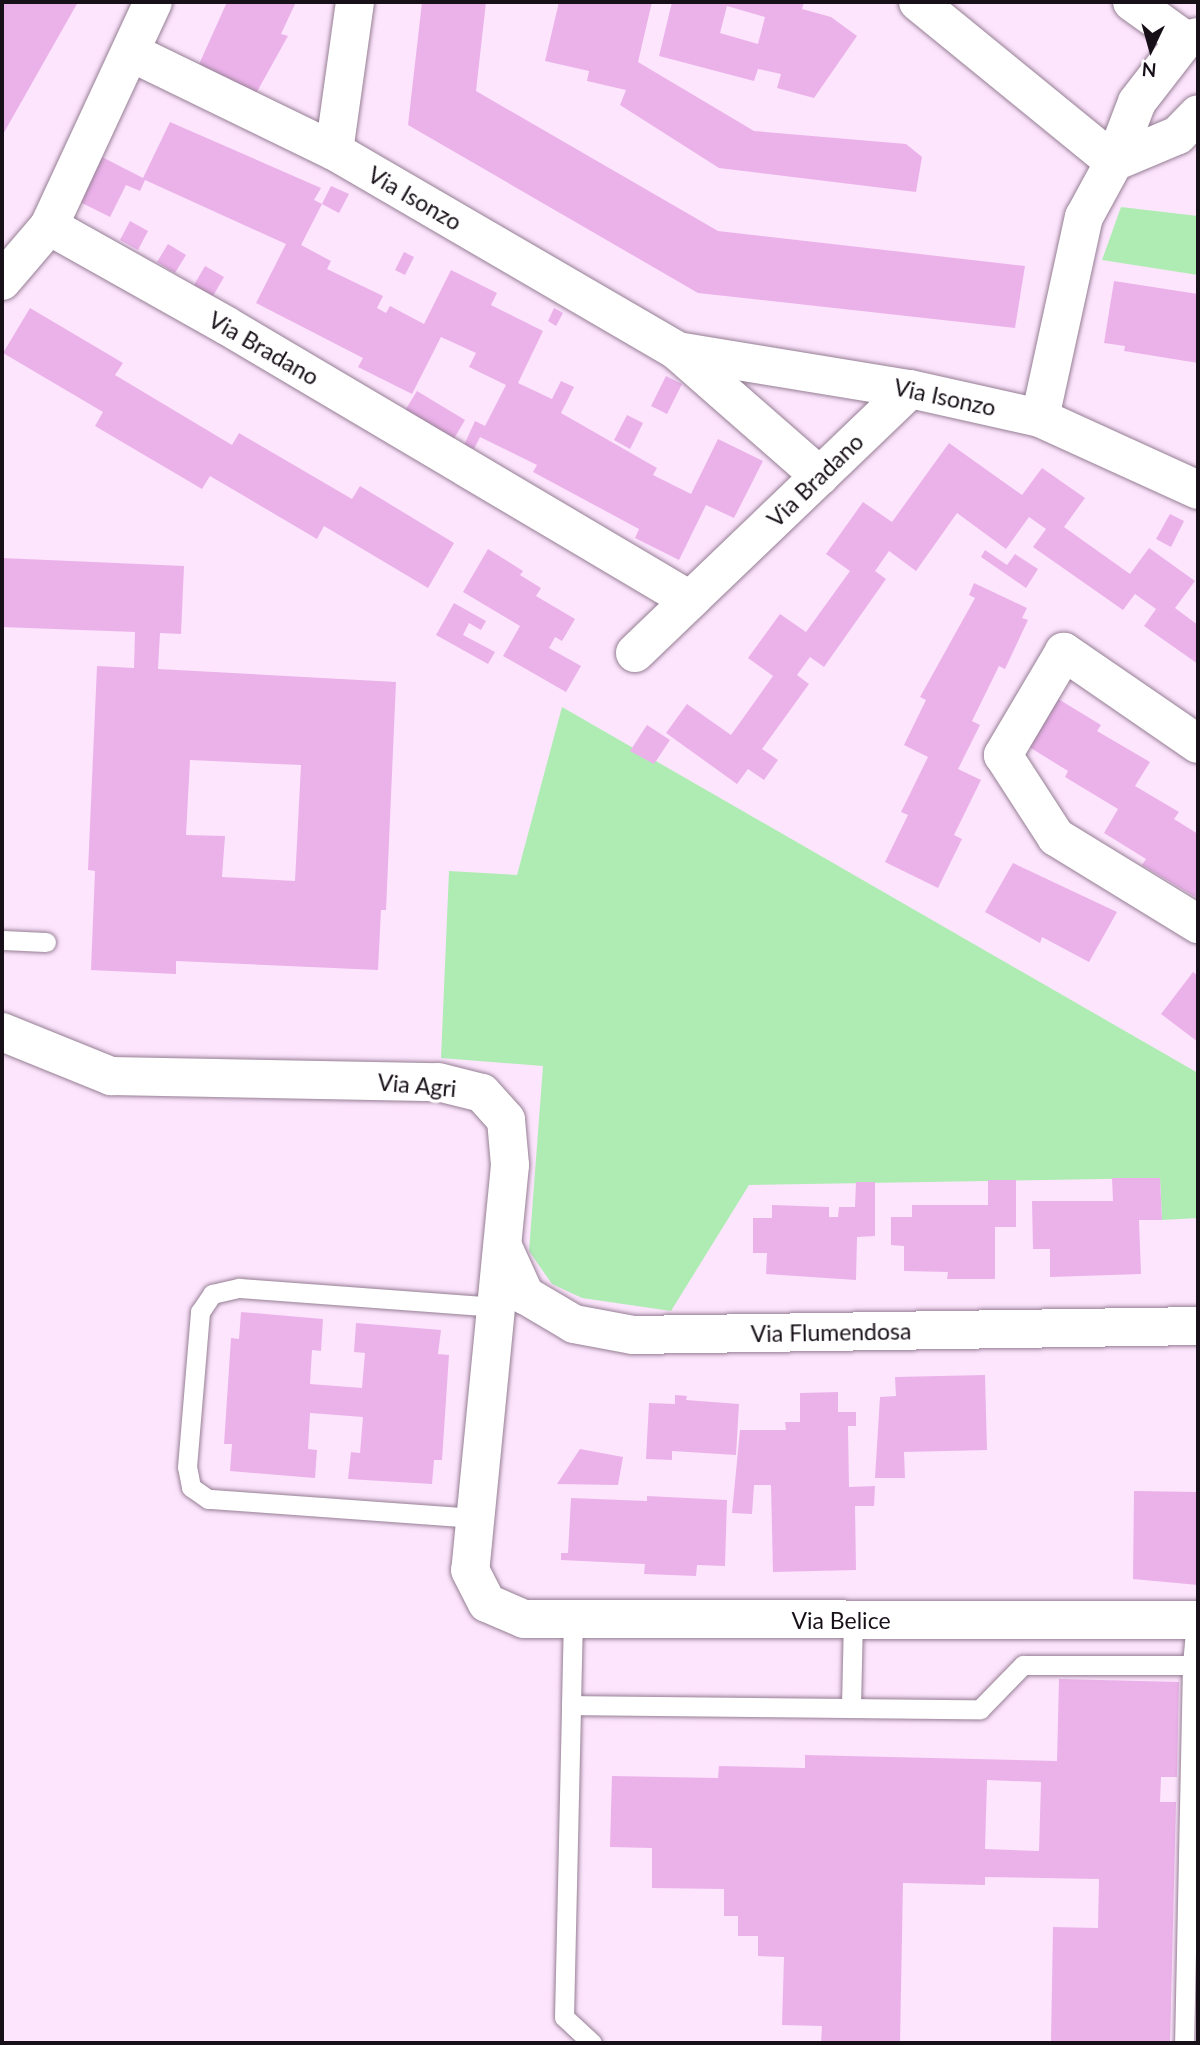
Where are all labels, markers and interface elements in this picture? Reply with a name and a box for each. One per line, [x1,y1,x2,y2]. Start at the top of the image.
north arrow [1116,14,1186,84]
text: N [1141,58,1157,83]
street label: Via Isonzo [363,160,467,236]
street label: Via Bradano [204,305,324,391]
street label: Via Isonzo [891,373,999,421]
street label: Via Bradano [761,427,869,533]
street label: Via Agri [376,1068,458,1102]
street label: Via Flumendosa [750,1317,912,1347]
street label: Via Belice [791,1606,891,1634]

